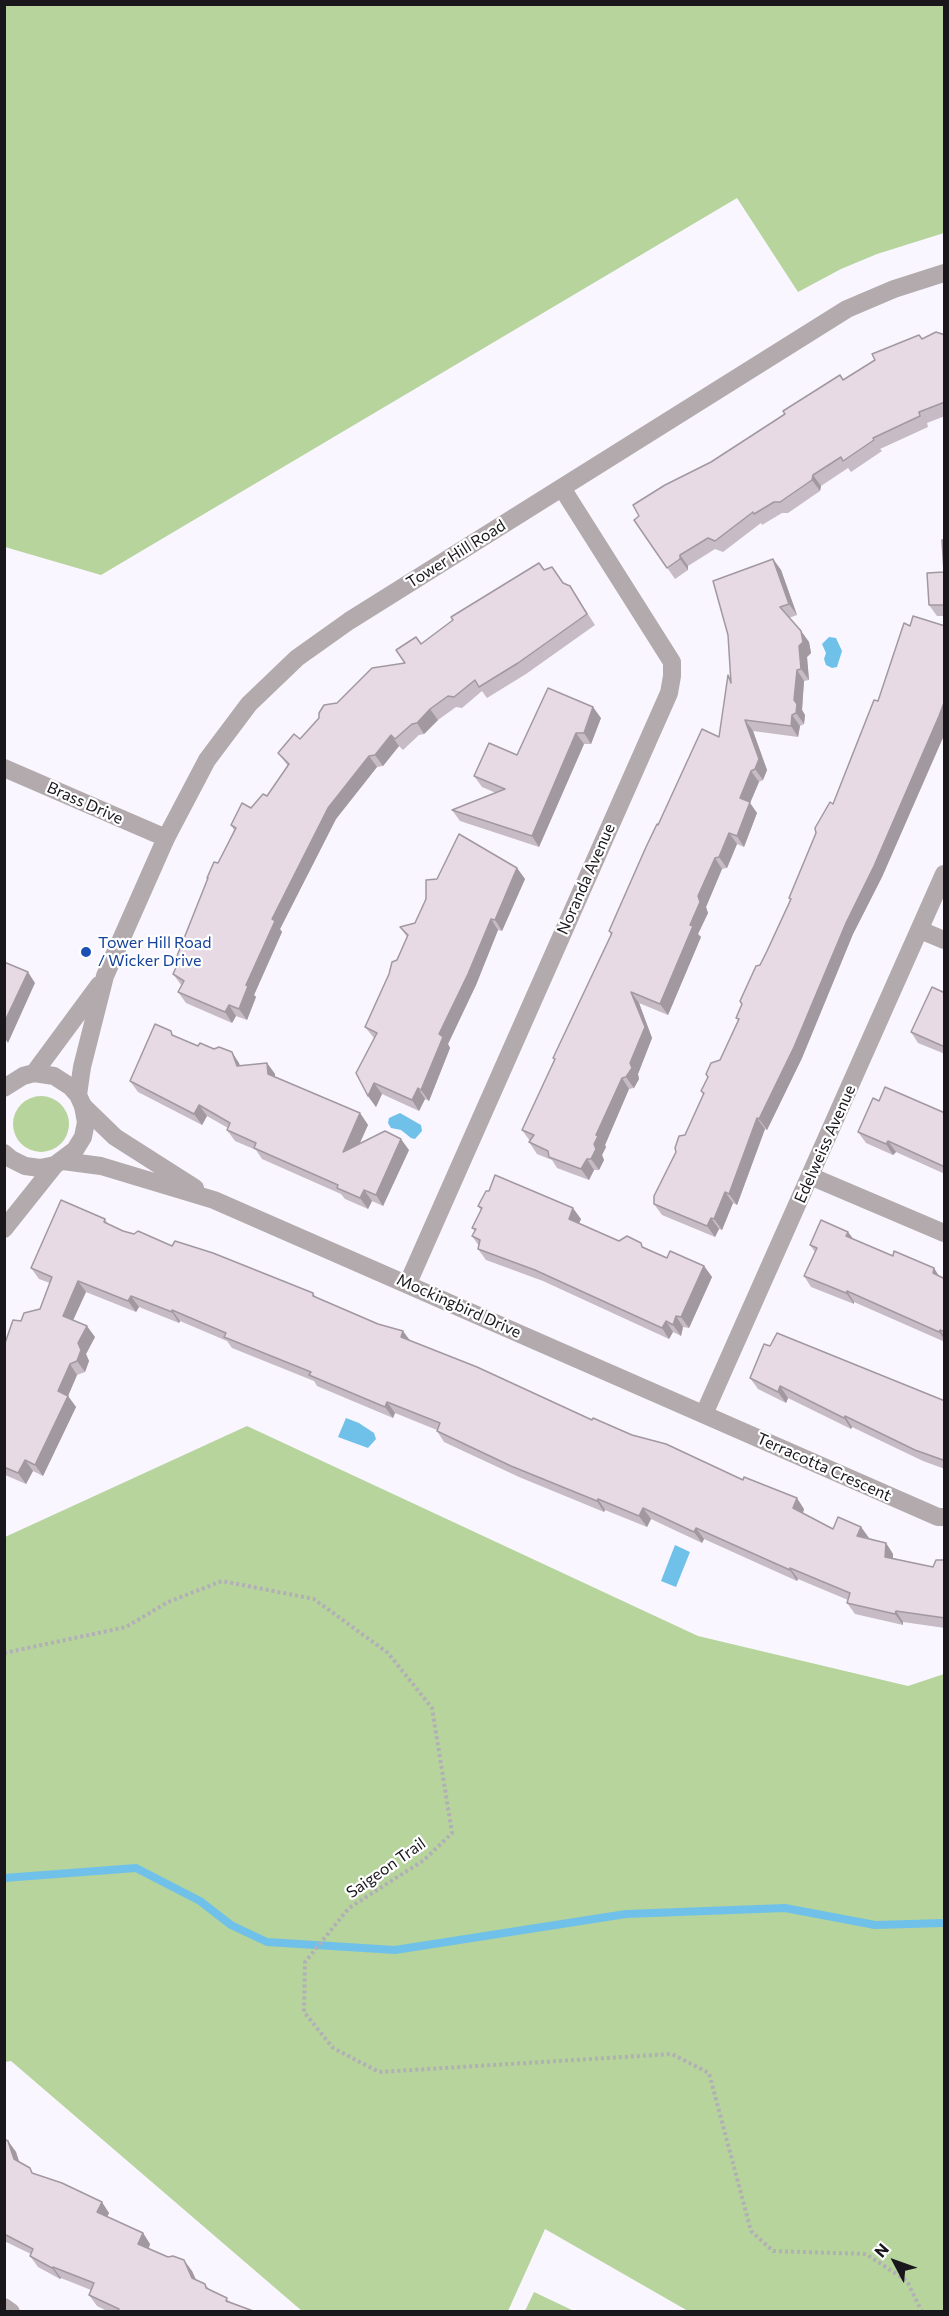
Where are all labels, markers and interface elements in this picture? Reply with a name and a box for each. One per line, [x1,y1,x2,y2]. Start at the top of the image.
street label: Tower Hill Road [403,516,509,592]
street label: Brass Drive [44,778,126,828]
street label: Noranda Avenue [553,821,619,937]
place label: Tower Hill Road / Wicker Drive [98,933,211,971]
marker: Tower Hill Road / Wicker Drive [79,945,93,959]
street label: Edelweiss Avenue [790,1082,860,1206]
street label: Mockingbird Drive [394,1270,524,1342]
street label: Terracotta Crescent [754,1429,894,1505]
street label: Saigeon Trail [343,1834,429,1902]
north arrow [865,2232,925,2292]
text: N [870,2239,892,2261]

